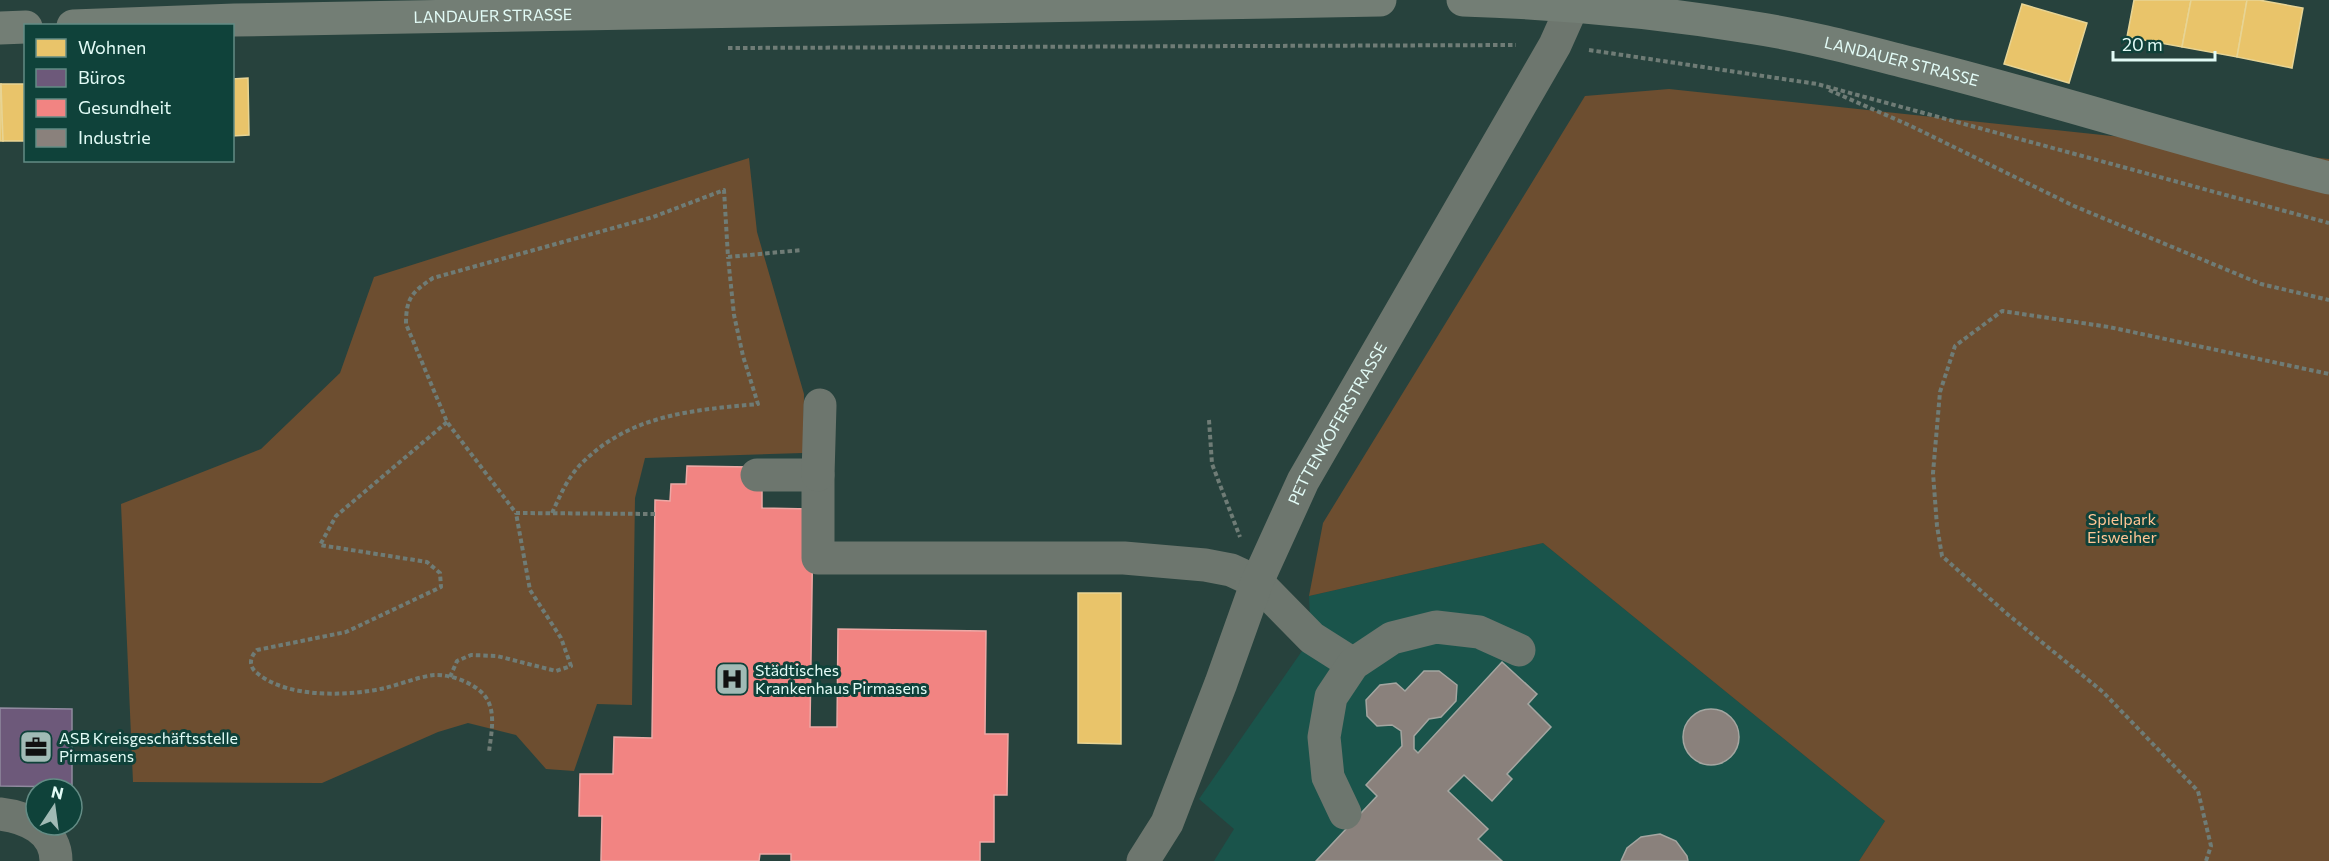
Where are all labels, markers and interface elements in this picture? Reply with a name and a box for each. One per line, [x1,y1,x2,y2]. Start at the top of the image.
street label: LANDAUER STRASSE [413,4,572,26]
legend [24,24,234,162]
scale bar [2113,24,2215,62]
street label: LANDAUER STRASSE [1823,32,1981,89]
text: 20 m [2122,33,2163,55]
text: Wohnen [78,36,146,58]
text: Büros [78,66,125,88]
text: Gesundheit [78,96,171,118]
text: Industrie [78,126,151,148]
street label: PETTENKOFERSTRASSE [1283,339,1390,508]
park label: Spielpark Eisweiher [2087,509,2158,546]
place label: Städtisches Krankenhaus Pirmasens [755,660,927,697]
hospital icon: Städtisches Krankenhaus Pirmasens [714,661,750,697]
place label: ASB Kreisgeschäftsstelle Pirmasens [59,728,238,765]
office icon: ASB Kreisgeschäftsstelle Pirmasens [18,729,54,765]
north arrow [24,777,84,837]
text: N [50,781,65,803]

